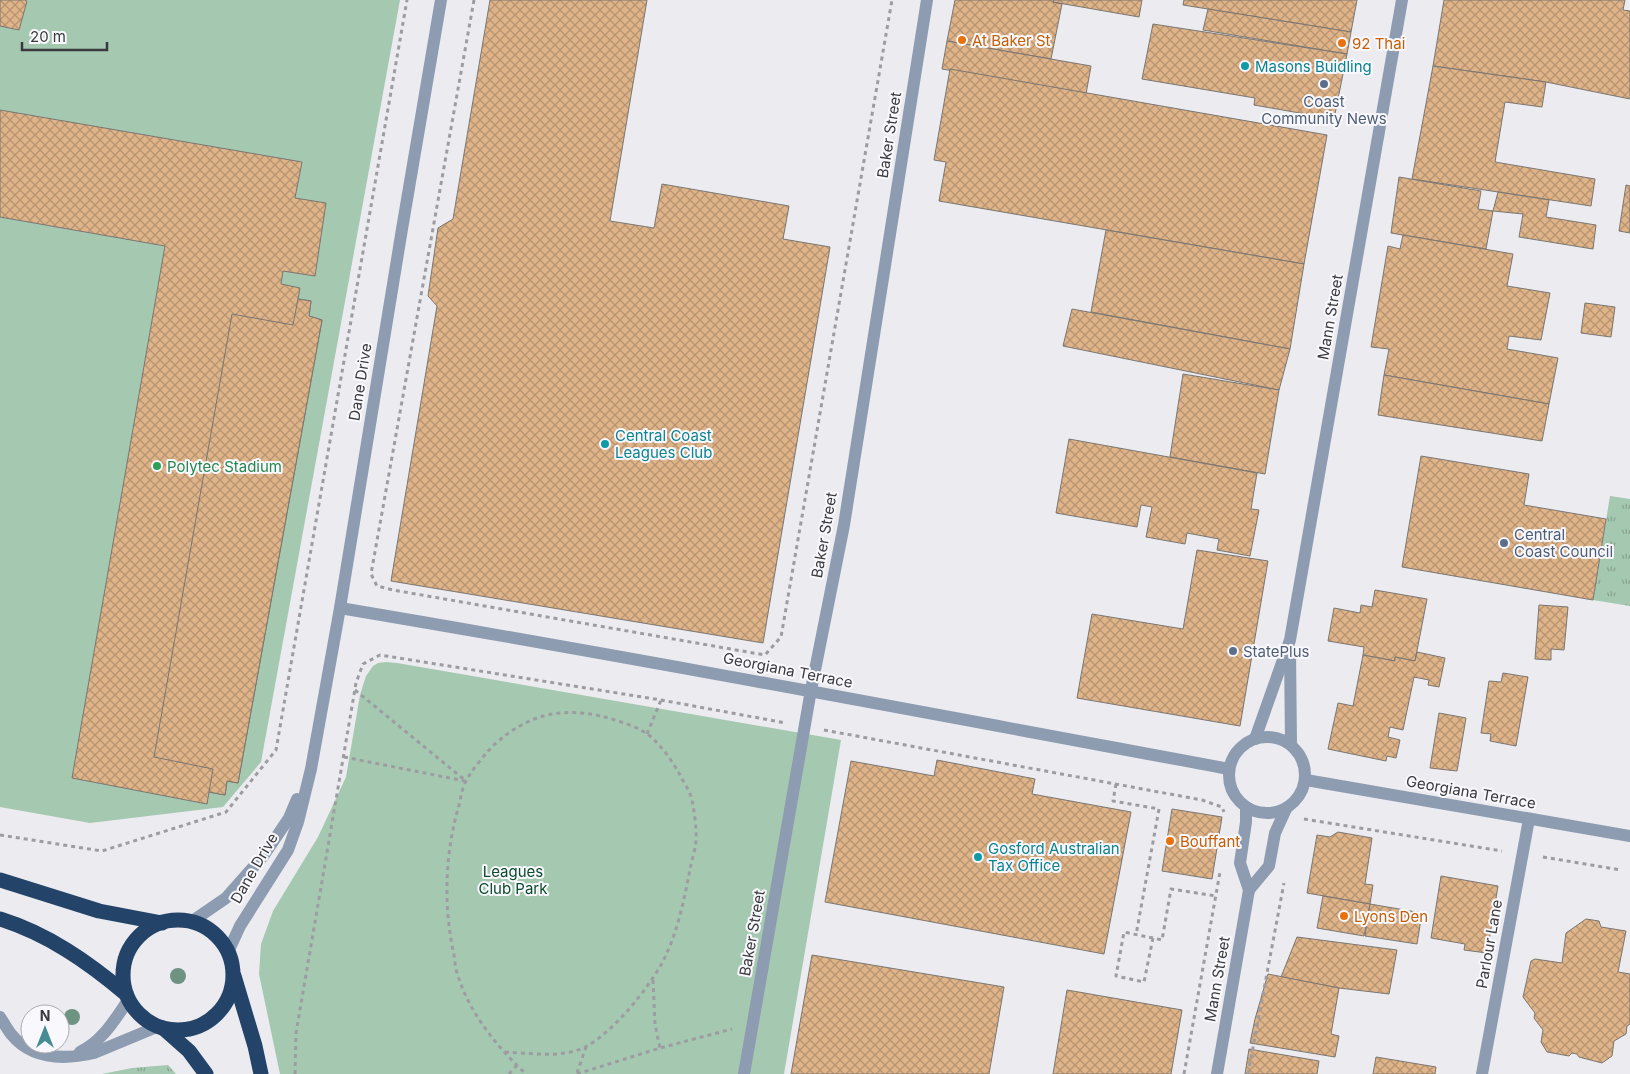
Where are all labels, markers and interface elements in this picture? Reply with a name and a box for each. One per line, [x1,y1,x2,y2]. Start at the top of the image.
scale bar [22,20,108,52]
text: 20 m [30,27,66,46]
place label: At Baker St [972,31,1051,50]
marker: At Baker St [956,34,968,46]
place label: 92 Thai [1352,34,1405,53]
marker: 92 Thai [1336,37,1348,49]
place label: Masons Buidling [1255,57,1372,76]
marker: Masons Buidling [1239,60,1251,72]
marker: Coast Community News [1318,78,1330,90]
street label: Baker Street [873,90,905,179]
place label: Coast Community News [1261,92,1387,128]
street label: Mann Street [1313,273,1347,361]
street label: Dane Drive [344,342,376,422]
place label: Central Coast Leagues Club [615,426,712,462]
marker: Central Coast Leagues Club [599,438,611,450]
place label: Polytec Stadium [167,457,282,476]
marker: Polytec Stadium [151,460,163,472]
street label: Baker Street [807,490,841,580]
place label: Central Coast Council [1514,525,1613,561]
marker: Central Coast Council [1498,537,1510,549]
place label: StatePlus [1243,642,1310,661]
marker: StatePlus [1227,645,1239,657]
street label: Georgiana Terrace [722,648,854,692]
street label: Georgiana Terrace [1405,771,1537,813]
street label: Dane Drive [226,829,282,907]
place label: Bouffant [1180,832,1240,851]
marker: Bouffant [1164,835,1176,847]
place label: Gosford Australian Tax Office [988,839,1120,875]
marker: Gosford Australian Tax Office [972,851,984,863]
park label: Leagues Club Park [479,862,548,898]
street label: Baker Street [735,888,769,978]
street label: Parlour Lane [1472,898,1506,990]
place label: Lyons Den [1354,907,1428,926]
marker: Lyons Den [1338,910,1350,922]
street label: Mann Street [1200,935,1234,1023]
north arrow [20,1004,70,1054]
text: N [40,1007,50,1024]

